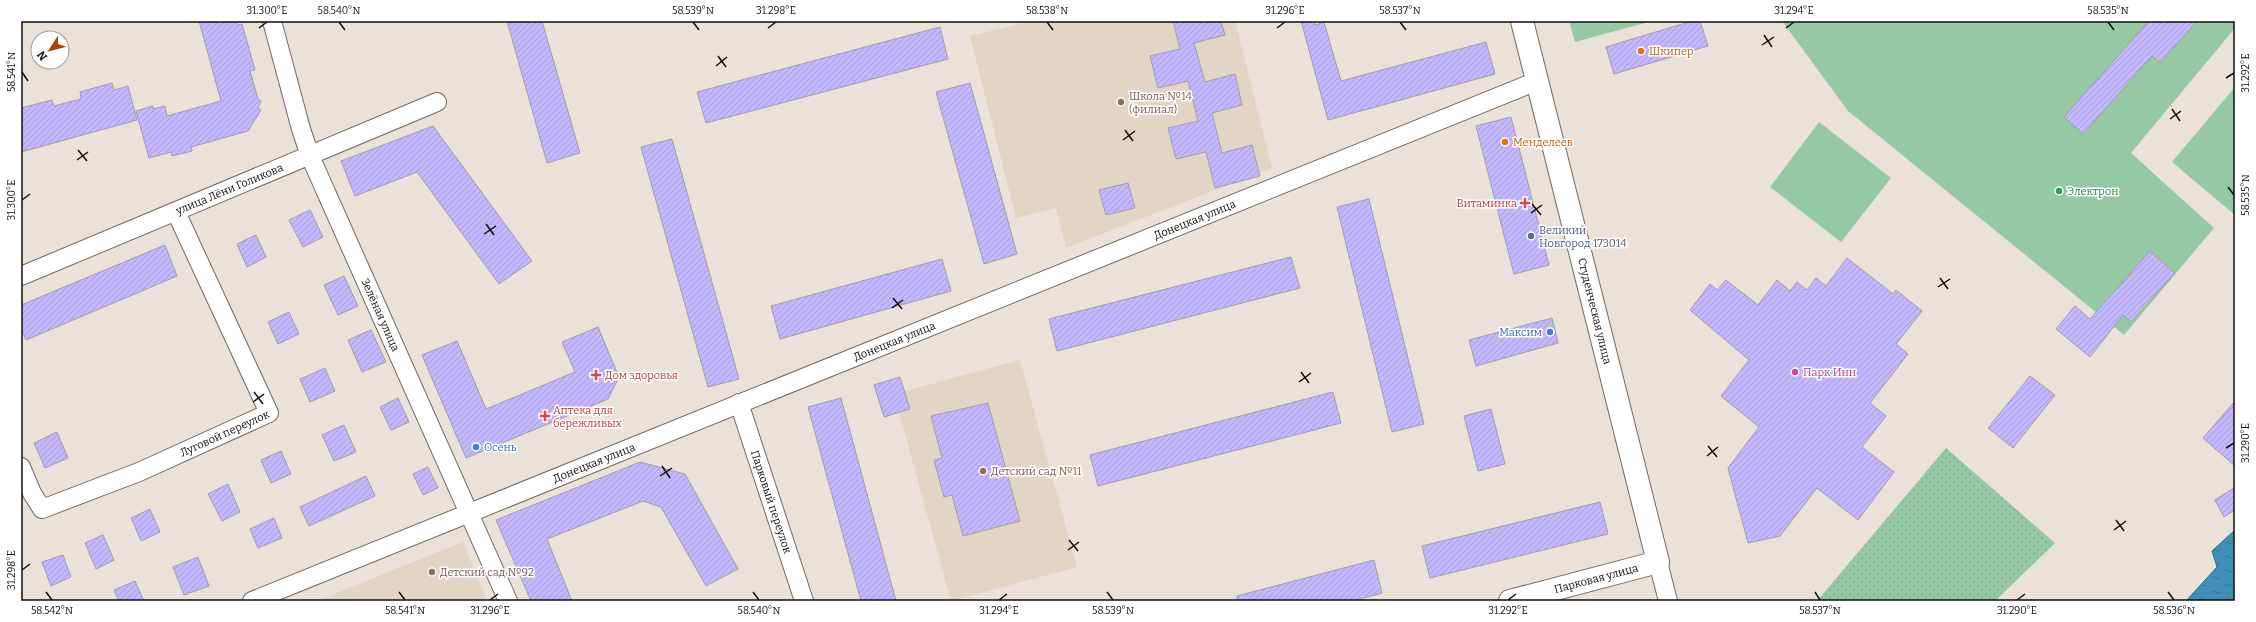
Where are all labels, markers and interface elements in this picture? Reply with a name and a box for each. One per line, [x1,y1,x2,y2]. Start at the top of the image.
text: 31.300°E [247,5,287,17]
text: 58.540°N [318,5,360,17]
text: 58.539°N [672,5,714,17]
text: 31.298°E [756,5,796,17]
text: 58.538°N [1026,5,1068,17]
text: 31.296°E [1265,5,1305,17]
text: 58.537°N [1379,5,1421,17]
text: 31.294°E [1774,5,1814,17]
text: 58.535°N [2087,5,2129,17]
north arrow [30,30,70,70]
place label: Шкипер [1649,45,1694,58]
marker: Шкипер [1636,46,1646,56]
text: N [34,48,50,63]
text: 58.541°N [6,52,18,92]
text: 31.292°E [2240,53,2252,93]
place label: Школа №14 (филиал) [1129,90,1193,116]
marker: Школа №14 (филиал) [1116,97,1126,107]
place label: Менделеев [1513,136,1573,149]
marker: Менделеев [1500,137,1510,147]
street label: улица Лёни Голикова [173,161,285,218]
text: 58.535°N [2240,174,2252,216]
text: 31.300°E [6,180,18,220]
place label: Электрон [2067,185,2119,198]
marker: Электрон [2054,186,2064,196]
place label: Витаминка [1457,197,1517,210]
street label: Донецкая улица [1152,198,1238,242]
marker: Витаминка [1520,198,1530,208]
place label: Великий Новгород 173014 [1539,224,1627,250]
marker: Великий Новгород 173014 [1526,231,1536,241]
street label: Студенческая улица [1575,257,1614,366]
street label: Зелёная улица [358,276,402,354]
street label: Донецкая улица [852,319,937,364]
place label: Максим [1499,326,1542,339]
marker: Максим [1545,327,1555,337]
place label: Парк Инн [1803,366,1856,379]
marker: Парк Инн [1790,367,1800,377]
marker: Дом здоровья [590,369,602,381]
place label: Дом здоровья [605,369,678,382]
place label: Аптека для бережливых [553,404,622,430]
street label: Луговой переулок [178,407,272,460]
marker: Аптека для бережливых [540,411,550,421]
text: 31.290°E [2240,423,2252,463]
place label: Осень [484,441,517,454]
street label: Донецкая улица [551,441,637,485]
marker: Осень [471,442,481,452]
street label: Парковый переулок [748,449,794,556]
place label: Детский сад №11 [991,465,1082,478]
marker: Детский сад №11 [978,466,988,476]
text: 31.298°E [6,550,18,590]
street label: Парковая улица [1553,562,1640,596]
place label: Детский сад №92 [440,566,534,579]
marker: Детский сад №92 [427,567,437,577]
text: 58.542°N [31,605,73,617]
text: 58.541°N [385,605,425,617]
text: 31.296°E [470,605,510,617]
text: 58.540°N [738,605,780,617]
text: 31.294°E [979,605,1019,617]
text: 58.539°N [1092,605,1134,617]
text: 31.292°E [1488,605,1528,617]
text: 58.537°N [1799,605,1841,617]
text: 31.290°E [1997,605,2037,617]
text: 58.536°N [2153,605,2195,617]

